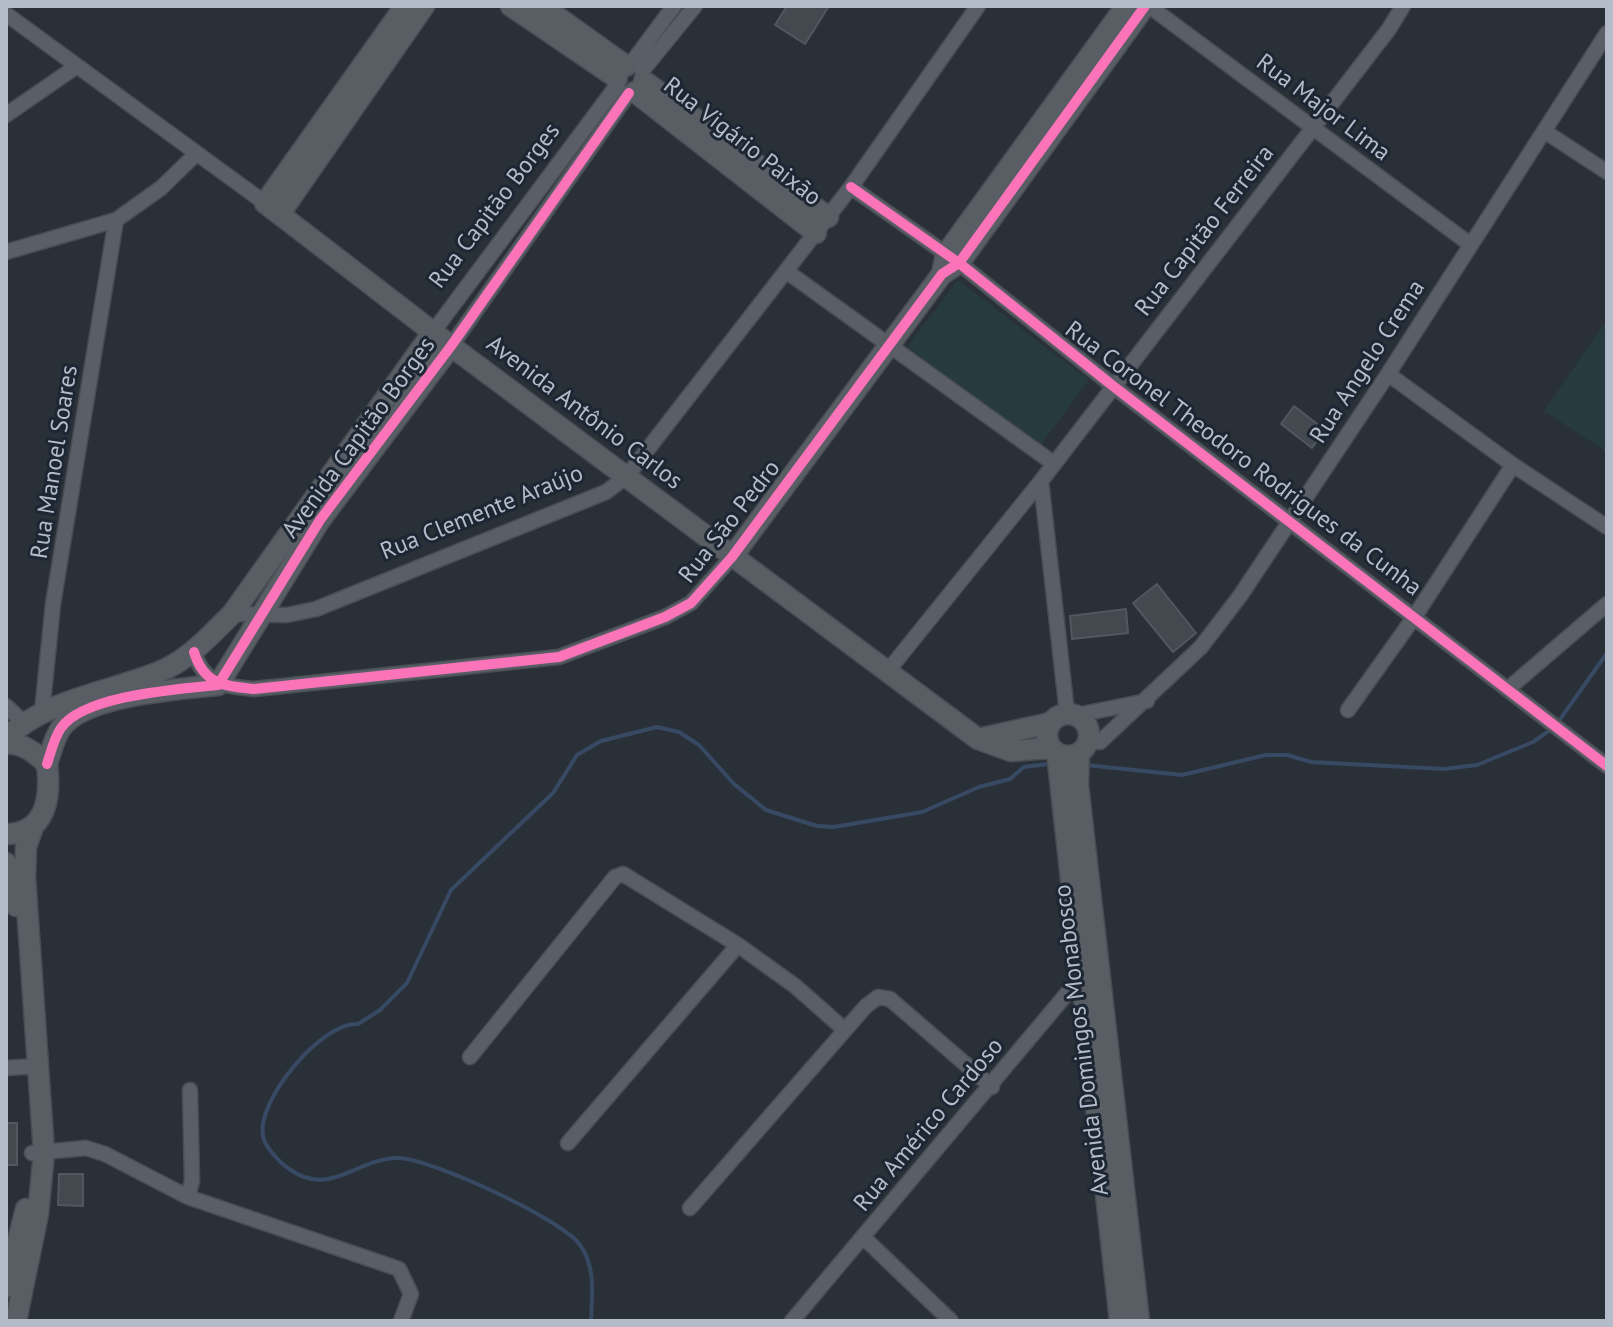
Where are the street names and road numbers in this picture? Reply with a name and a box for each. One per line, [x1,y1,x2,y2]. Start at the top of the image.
street label: Rua Major Lima [1250,48,1396,168]
street label: Rua Vigário Paixão [657,72,827,212]
street label: Rua Capitão Borges [423,118,567,294]
street label: Rua Capitão Ferreira [1129,140,1281,322]
street label: Rua Angelo Crema [1304,275,1432,449]
street label: Rua Coronel Theodoro Rodrigues da Cunha [1059,315,1427,603]
street label: Avenida Antônio Carlos [480,330,688,496]
street label: Avenida Capitão Borges [276,332,442,544]
street label: Rua Manoel Soares [25,363,85,561]
street label: Rua São Pedro [673,455,787,589]
street label: Rua Clemente Araújo [377,459,587,567]
street label: Avenida Domingos Monabosco [1049,883,1115,1197]
street label: Rua Américo Cardoso [848,1033,1010,1217]

